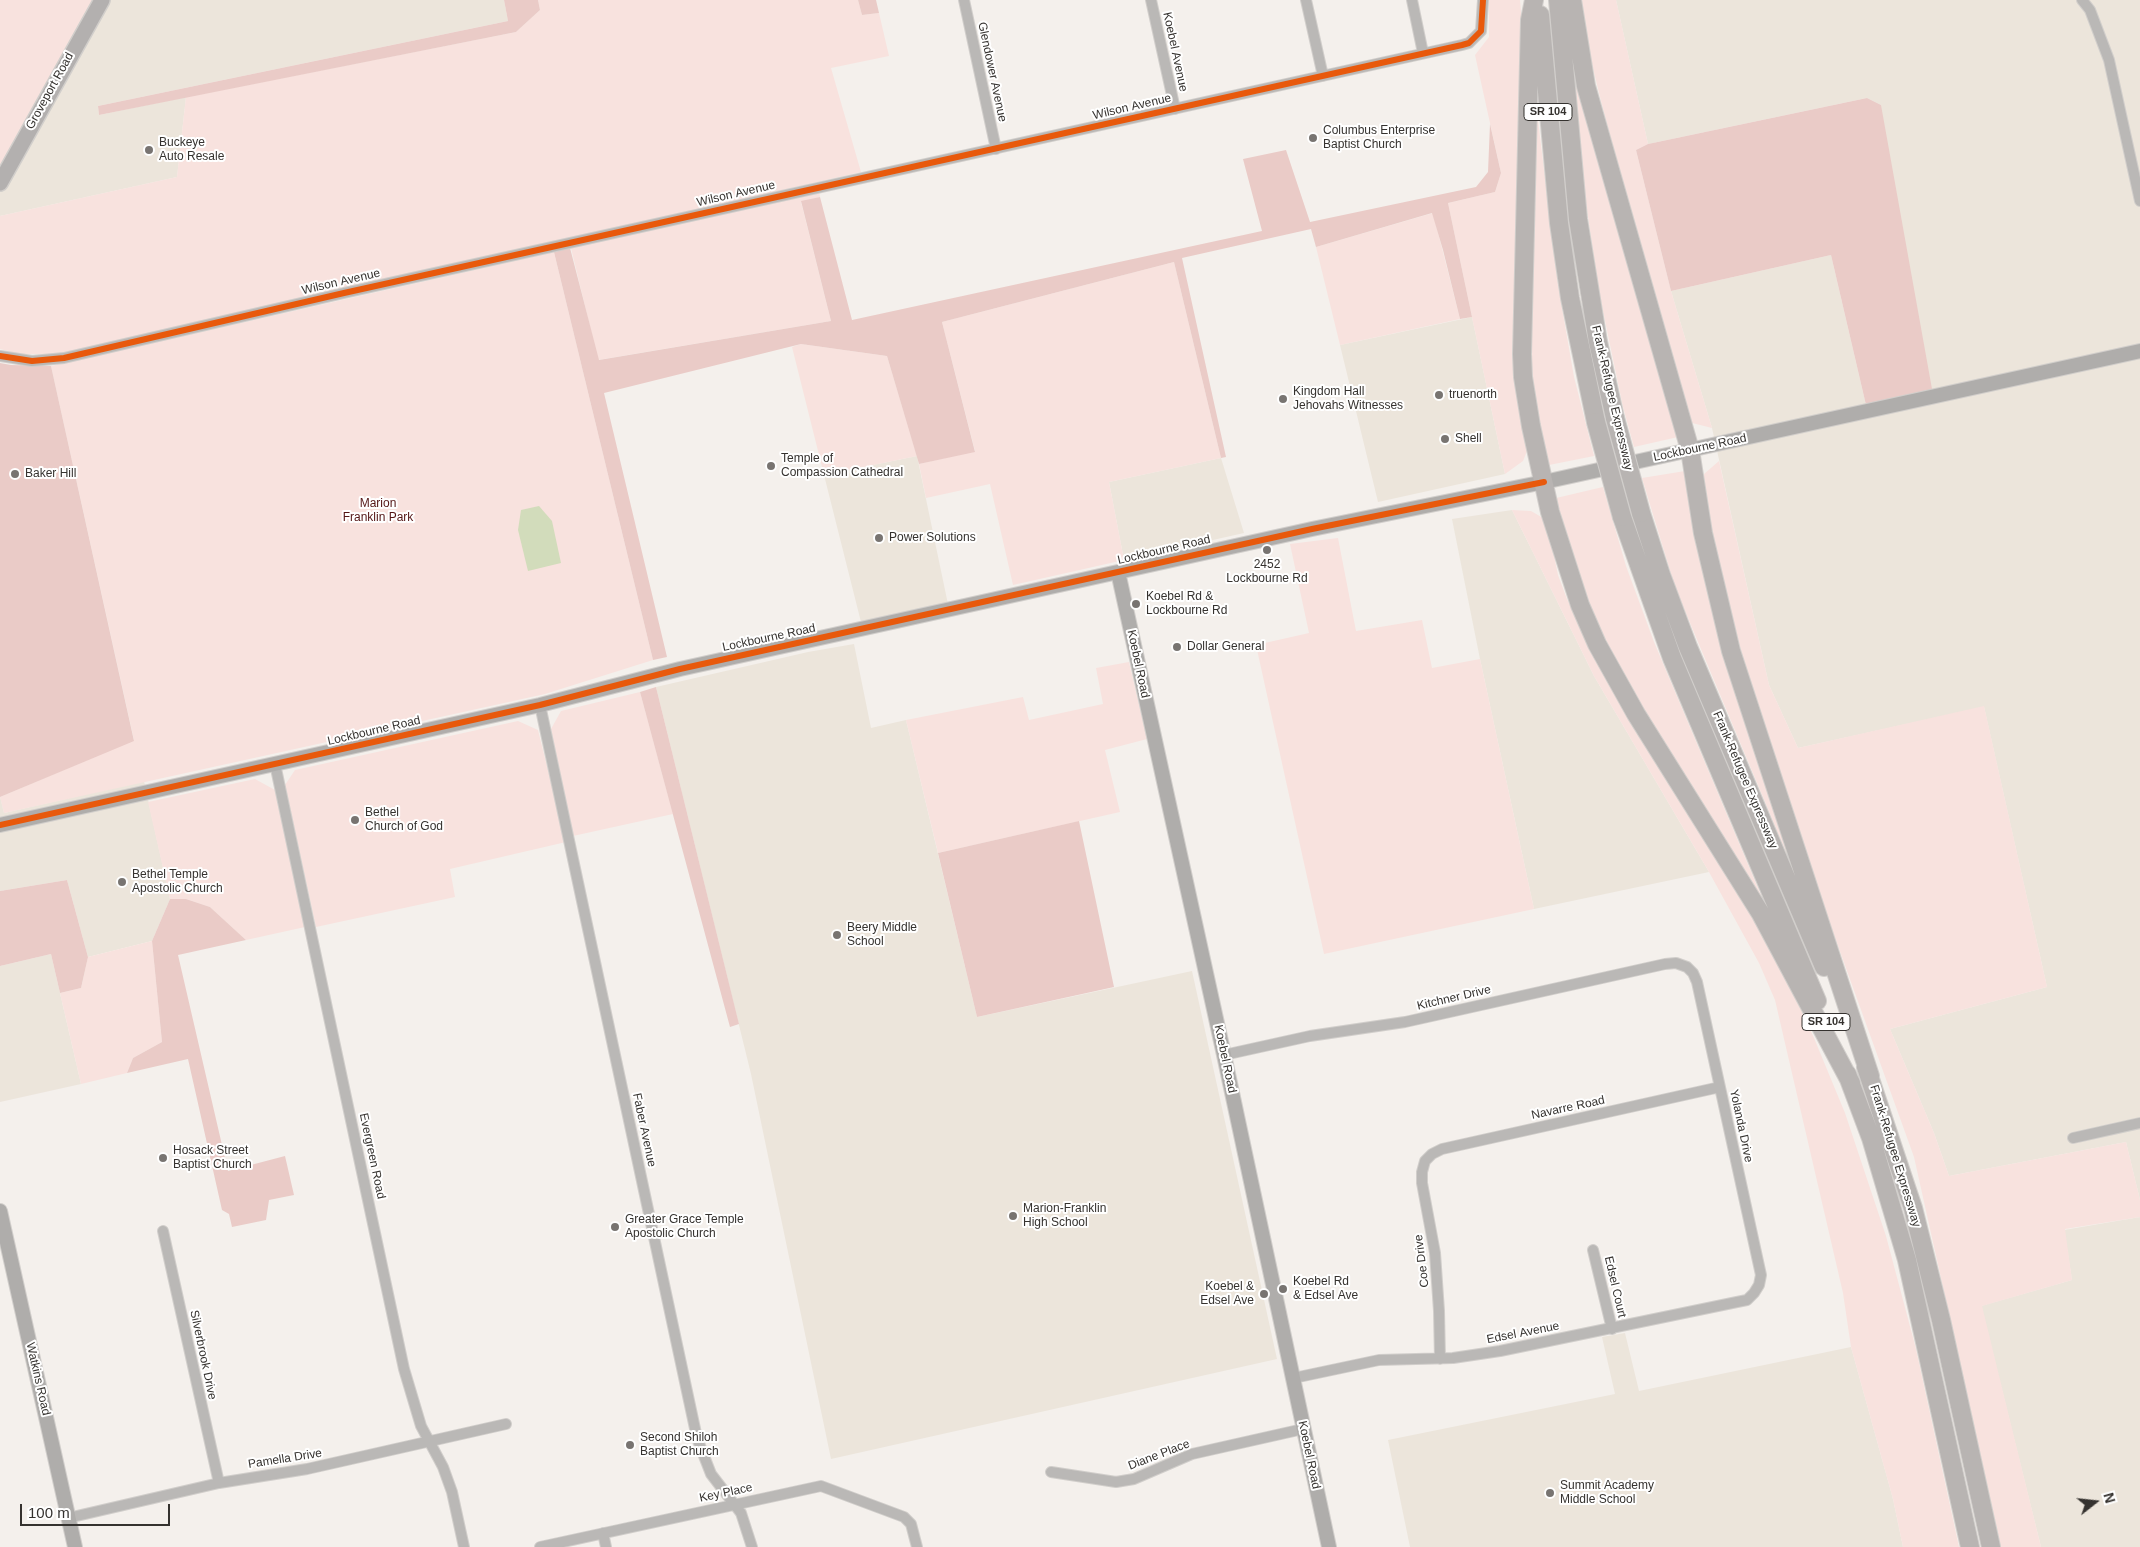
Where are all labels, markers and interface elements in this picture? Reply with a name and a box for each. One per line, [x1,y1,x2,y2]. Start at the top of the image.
street label: Koebel Avenue [1160,11,1190,93]
street label: Glendower Avenue [974,21,1010,123]
street label: Groveport Road [23,50,77,132]
street label: Wilson Avenue [1091,91,1173,123]
road number: SR 104 [1524,104,1572,120]
place label: Columbus Enterprise Baptist Church [1323,124,1435,152]
marker: Columbus Enterprise Baptist Church [1307,132,1319,144]
place label: Buckeye Auto Resale [159,136,224,164]
marker: Buckeye Auto Resale [143,144,155,156]
street label: Wilson Avenue [695,178,777,210]
street label: Wilson Avenue [300,266,382,298]
street label: Frank-Refugee Expressway [1588,324,1636,472]
place label: Kingdom Hall Jehovahs Witnesses [1293,385,1403,413]
place label: truenorth [1449,388,1497,402]
marker: truenorth [1433,389,1445,401]
marker: Kingdom Hall Jehovahs Witnesses [1277,393,1289,405]
street label: Lockbourne Road [1652,431,1748,465]
place label: Shell [1455,432,1482,446]
marker: Shell [1439,433,1451,445]
place label: Temple of Compassion Cathedral [781,452,903,480]
marker: Temple of Compassion Cathedral [765,460,777,472]
place label: Baker Hill [25,467,76,481]
marker: Baker Hill [9,468,21,480]
park label: Marion Franklin Park [343,497,413,525]
place label: Power Solutions [889,531,976,545]
marker: Power Solutions [873,532,885,544]
street label: Lockbourne Road [1116,532,1212,568]
marker: 2452 Lockbourne Rd [1261,544,1273,556]
place label: 2452 Lockbourne Rd [1226,558,1308,586]
place label: Koebel Rd & Lockbourne Rd [1146,590,1227,618]
marker: Koebel Rd & Lockbourne Rd [1130,598,1142,610]
street label: Lockbourne Road [721,621,817,655]
street label: Koebel Road [1124,629,1152,699]
place label: Dollar General [1187,640,1264,654]
marker: Dollar General [1171,641,1183,653]
street label: Frank-Refugee Expressway [1709,709,1781,851]
street label: Lockbourne Road [326,713,422,749]
place label: Bethel Church of God [365,806,443,834]
marker: Bethel Church of God [349,814,361,826]
place label: Bethel Temple Apostolic Church [132,868,223,896]
marker: Bethel Temple Apostolic Church [116,876,128,888]
place label: Beery Middle School [847,921,917,949]
marker: Beery Middle School [831,929,843,941]
street label: Kitchner Drive [1416,983,1492,1013]
road number: SR 104 [1802,1014,1850,1030]
street label: Koebel Road [1211,1024,1239,1094]
street label: Frank-Refugee Expressway [1866,1083,1924,1229]
street label: Yolanda Drive [1726,1088,1756,1164]
street label: Faber Avenue [629,1092,659,1168]
street label: Navarre Road [1530,1093,1606,1123]
street label: Evergreen Road [356,1112,388,1200]
place label: Hosack Street Baptist Church [173,1144,252,1172]
marker: Hosack Street Baptist Church [157,1152,169,1164]
place label: Marion-Franklin High School [1023,1202,1106,1230]
marker: Marion-Franklin High School [1007,1210,1019,1222]
place label: Greater Grace Temple Apostolic Church [625,1213,744,1241]
marker: Greater Grace Temple Apostolic Church [609,1221,621,1233]
street label: Coe Drive [1412,1234,1432,1288]
street label: Edsel Court [1601,1255,1629,1319]
place label: Koebel Rd & Edsel Ave [1293,1275,1358,1303]
place label: Koebel & Edsel Ave [1200,1280,1254,1308]
marker: Koebel Rd & Edsel Ave [1277,1283,1289,1295]
marker: Koebel & Edsel Ave [1258,1288,1270,1300]
street label: Silverbrook Drive [186,1309,220,1401]
street label: Edsel Avenue [1485,1319,1561,1347]
street label: Watkins Road [23,1341,53,1417]
street label: Koebel Road [1295,1420,1323,1490]
place label: Second Shiloh Baptist Church [640,1431,719,1459]
street label: Diane Place [1126,1437,1192,1473]
marker: Second Shiloh Baptist Church [624,1439,636,1451]
street label: Pamella Drive [247,1446,323,1472]
north arrow [2070,1477,2120,1527]
place label: Summit Academy Middle School [1560,1479,1654,1507]
street label: Key Place [698,1480,754,1506]
marker: Summit Academy Middle School [1544,1487,1556,1499]
text: N [2100,1491,2119,1505]
scale bar [22,1494,172,1526]
text: 100 m [28,1504,70,1521]

